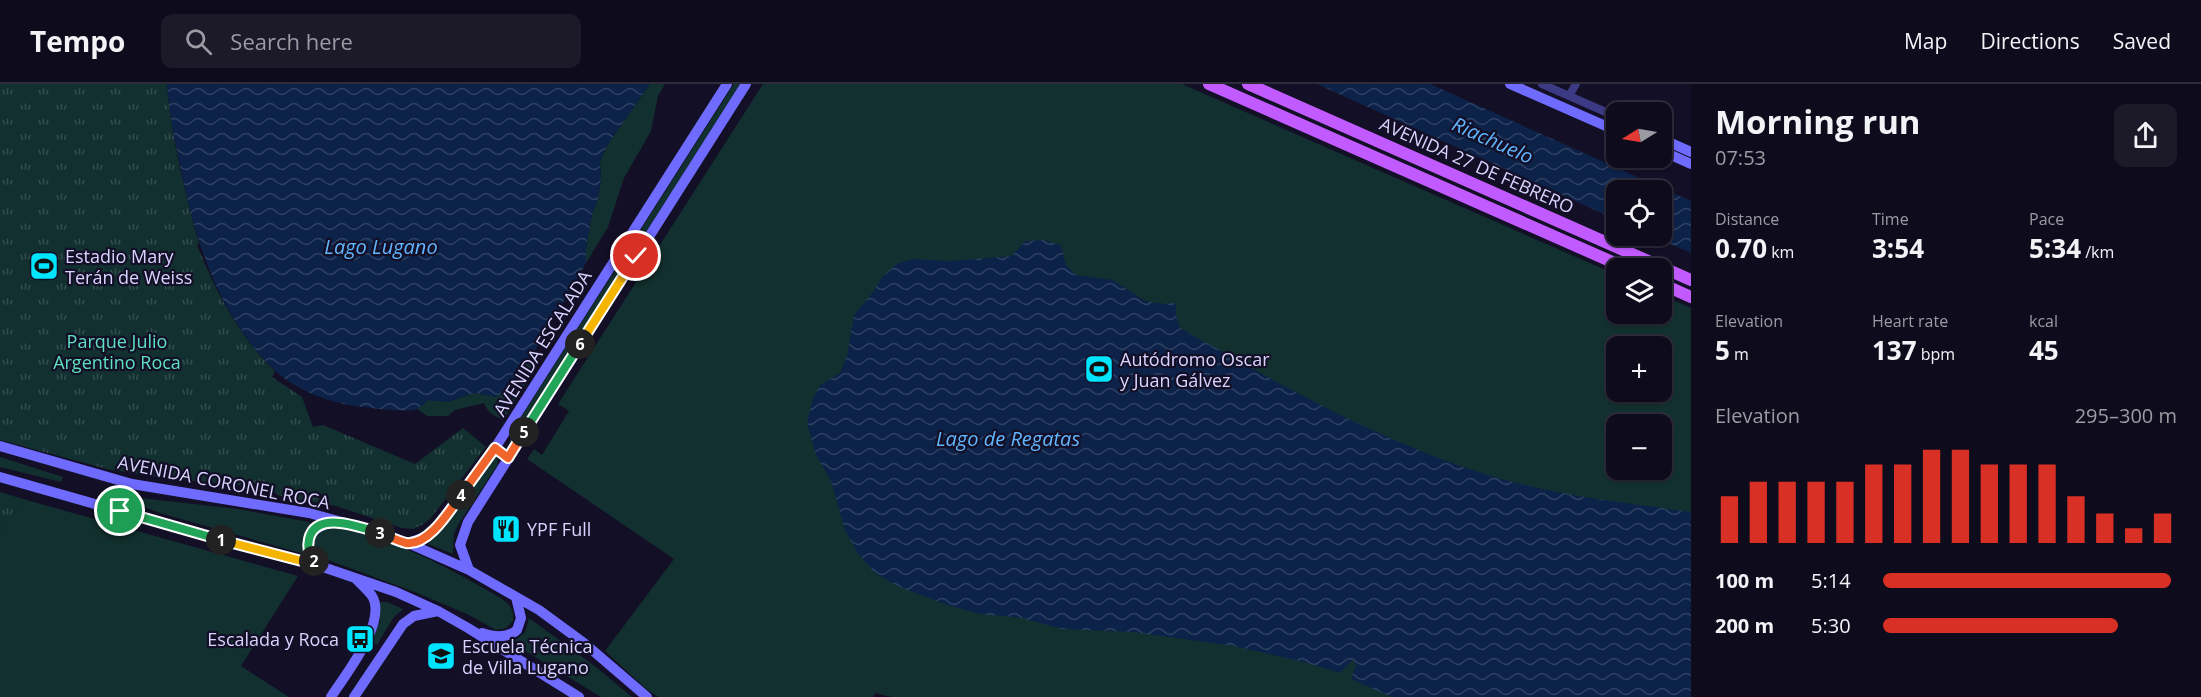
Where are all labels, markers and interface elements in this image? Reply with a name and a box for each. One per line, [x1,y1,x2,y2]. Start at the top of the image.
search box [161,14,581,68]
text: Tempo [30,22,125,60]
icon: search [182,25,215,58]
text: Search here [230,26,353,56]
text: Map [1904,27,1947,55]
text: Directions [1980,27,2080,55]
text: Saved [2113,27,2171,55]
text: Morning run [1715,99,1921,144]
north arrow [1606,102,1672,168]
map controls [1606,102,1672,480]
button: share [2114,104,2177,167]
water label: Riachuelo [1448,110,1538,170]
street label: AVENIDA 27 DE FEBRERO [1376,111,1578,219]
text: 07:53 [1715,144,1766,171]
button: locate [1606,180,1672,246]
text: Distance [1715,208,1779,230]
text: Time [1872,208,1909,230]
text: Pace [2029,208,2064,230]
pin [610,230,661,281]
text: 0.70 [1715,230,1767,266]
text: 3:54 [1872,230,1924,266]
text: 5:34 [2029,230,2081,266]
water label: Lago Lugano [324,233,438,260]
icon: check [619,239,652,272]
text: km [1767,241,1794,263]
text: /km [2081,241,2114,263]
place label: Estadio Mary Terán de Weiss [65,244,192,289]
sports icon: Estadio Mary Terán de Weiss [28,250,60,282]
button: layers [1606,258,1672,324]
street label: AVENIDA ESCALADA [487,265,597,420]
text: Elevation [1715,310,1783,332]
text: Heart rate [1872,310,1948,332]
text: kcal [2029,310,2058,332]
park label: Parque Julio Argentino Roca [53,329,181,374]
pin: 6 [565,329,595,359]
text: 5 [1715,332,1730,368]
text: 137 [1872,332,1917,368]
text: 45 [2029,332,2059,368]
text: 6 [575,333,585,355]
button: + [1606,336,1672,402]
text: m [1730,343,1749,365]
text: bpm [1917,343,1955,365]
place label: Autódromo Oscar y Juan Gálvez [1120,347,1270,392]
sports icon: Autódromo Oscar y Juan Gálvez [1083,353,1115,385]
text: Elevation [1715,402,1800,429]
text: 295–300 m [2075,402,2177,429]
button: − [1606,414,1672,480]
pin: 5 [509,417,539,447]
text: 5 [519,421,529,443]
water label: Lago de Regatas [936,425,1080,452]
street label: AVENIDA CORONEL ROCA [116,450,333,514]
pin: 4 [446,480,476,510]
text: 4 [456,484,466,506]
pin [94,485,145,536]
icon: arrive [103,494,136,527]
restaurant icon: YPF Full [490,513,522,545]
place label: YPF Full [527,517,591,541]
pin: 3 [365,518,395,548]
text: 3 [375,522,385,544]
pin: 1 [206,525,236,555]
text: 1 [216,529,226,551]
pin: 2 [299,546,329,576]
text: 2 [309,550,319,572]
text: 100 m [1715,567,1774,594]
text: 5:14 [1811,567,1851,594]
text: 200 m [1715,612,1774,639]
text: 5:30 [1811,612,1851,639]
bus stop icon: Escalada y Roca [344,623,376,655]
place label: Escalada y Roca [207,627,339,651]
place label: Escuela Técnica de Villa Lugano [462,634,592,679]
school or university icon: Escuela Técnica de Villa Lugano [425,640,457,672]

